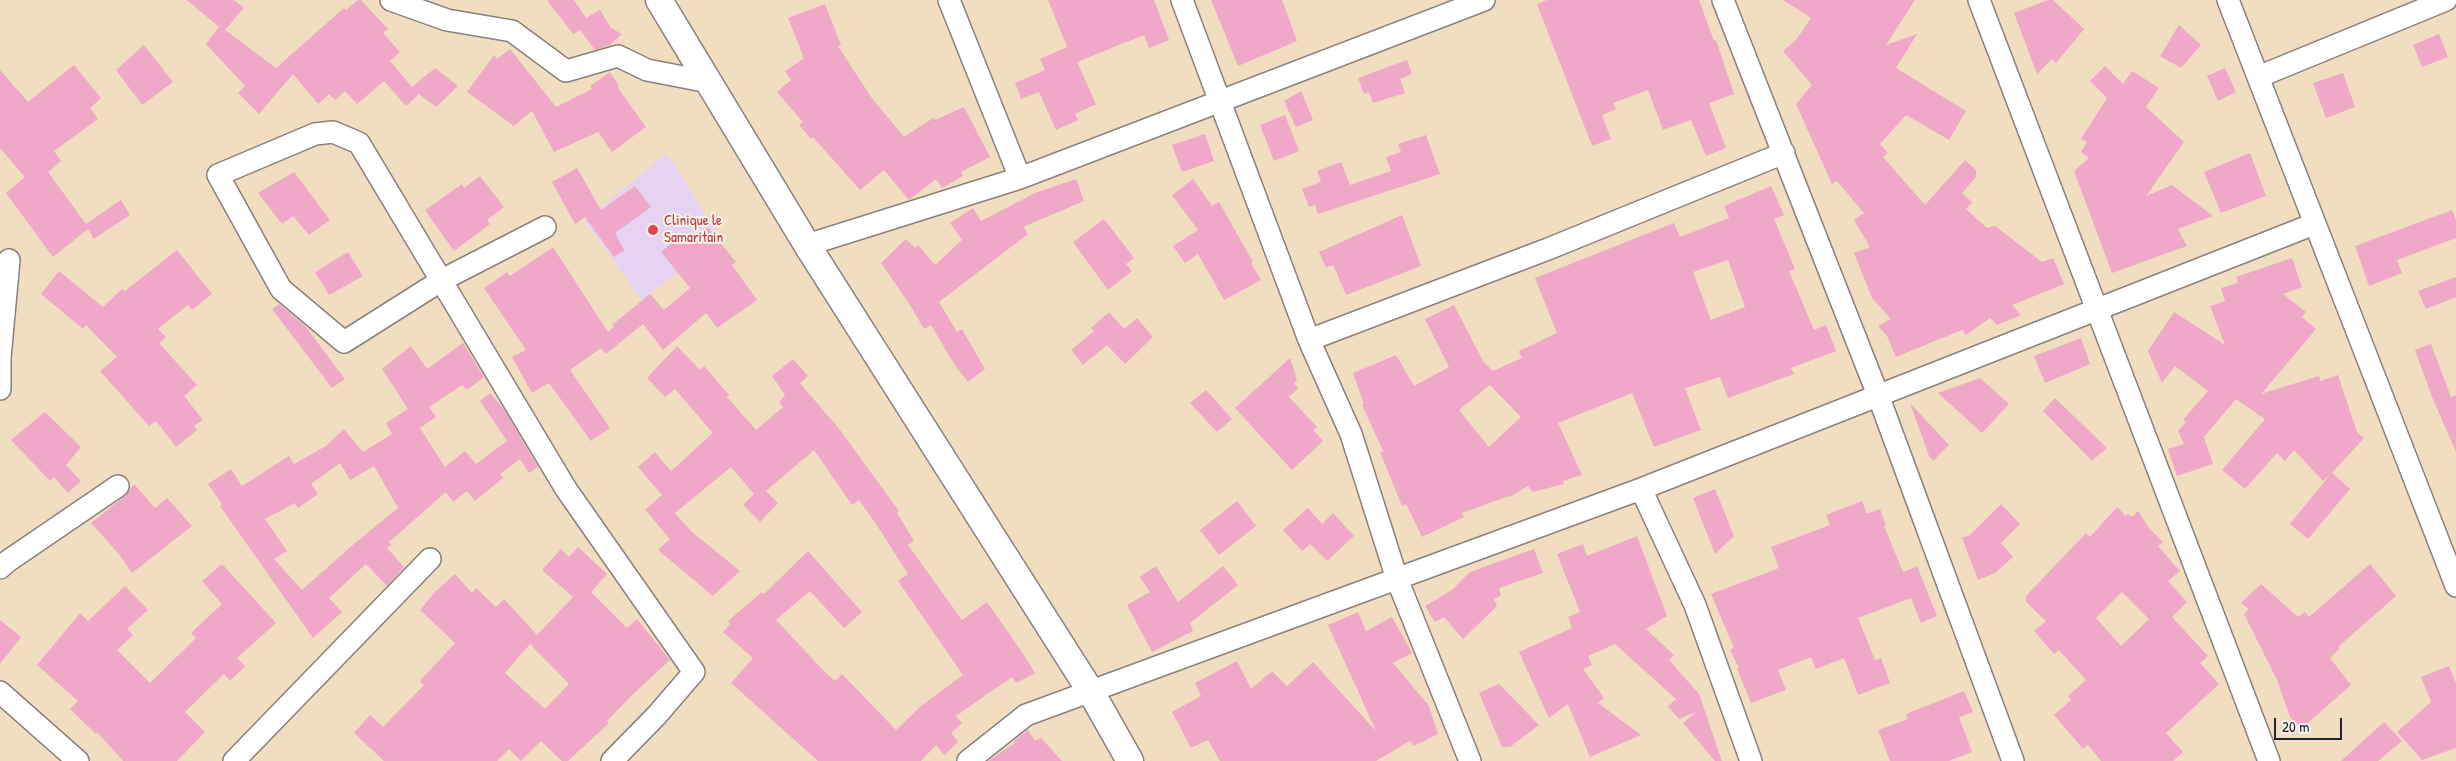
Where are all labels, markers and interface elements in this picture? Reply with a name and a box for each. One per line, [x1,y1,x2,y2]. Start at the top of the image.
place label: Clinique le Samaritain [664,212,723,247]
marker: Clinique le Samaritain [646,223,660,237]
scale bar [2276,708,2344,740]
text: 20 m [2282,716,2309,737]

